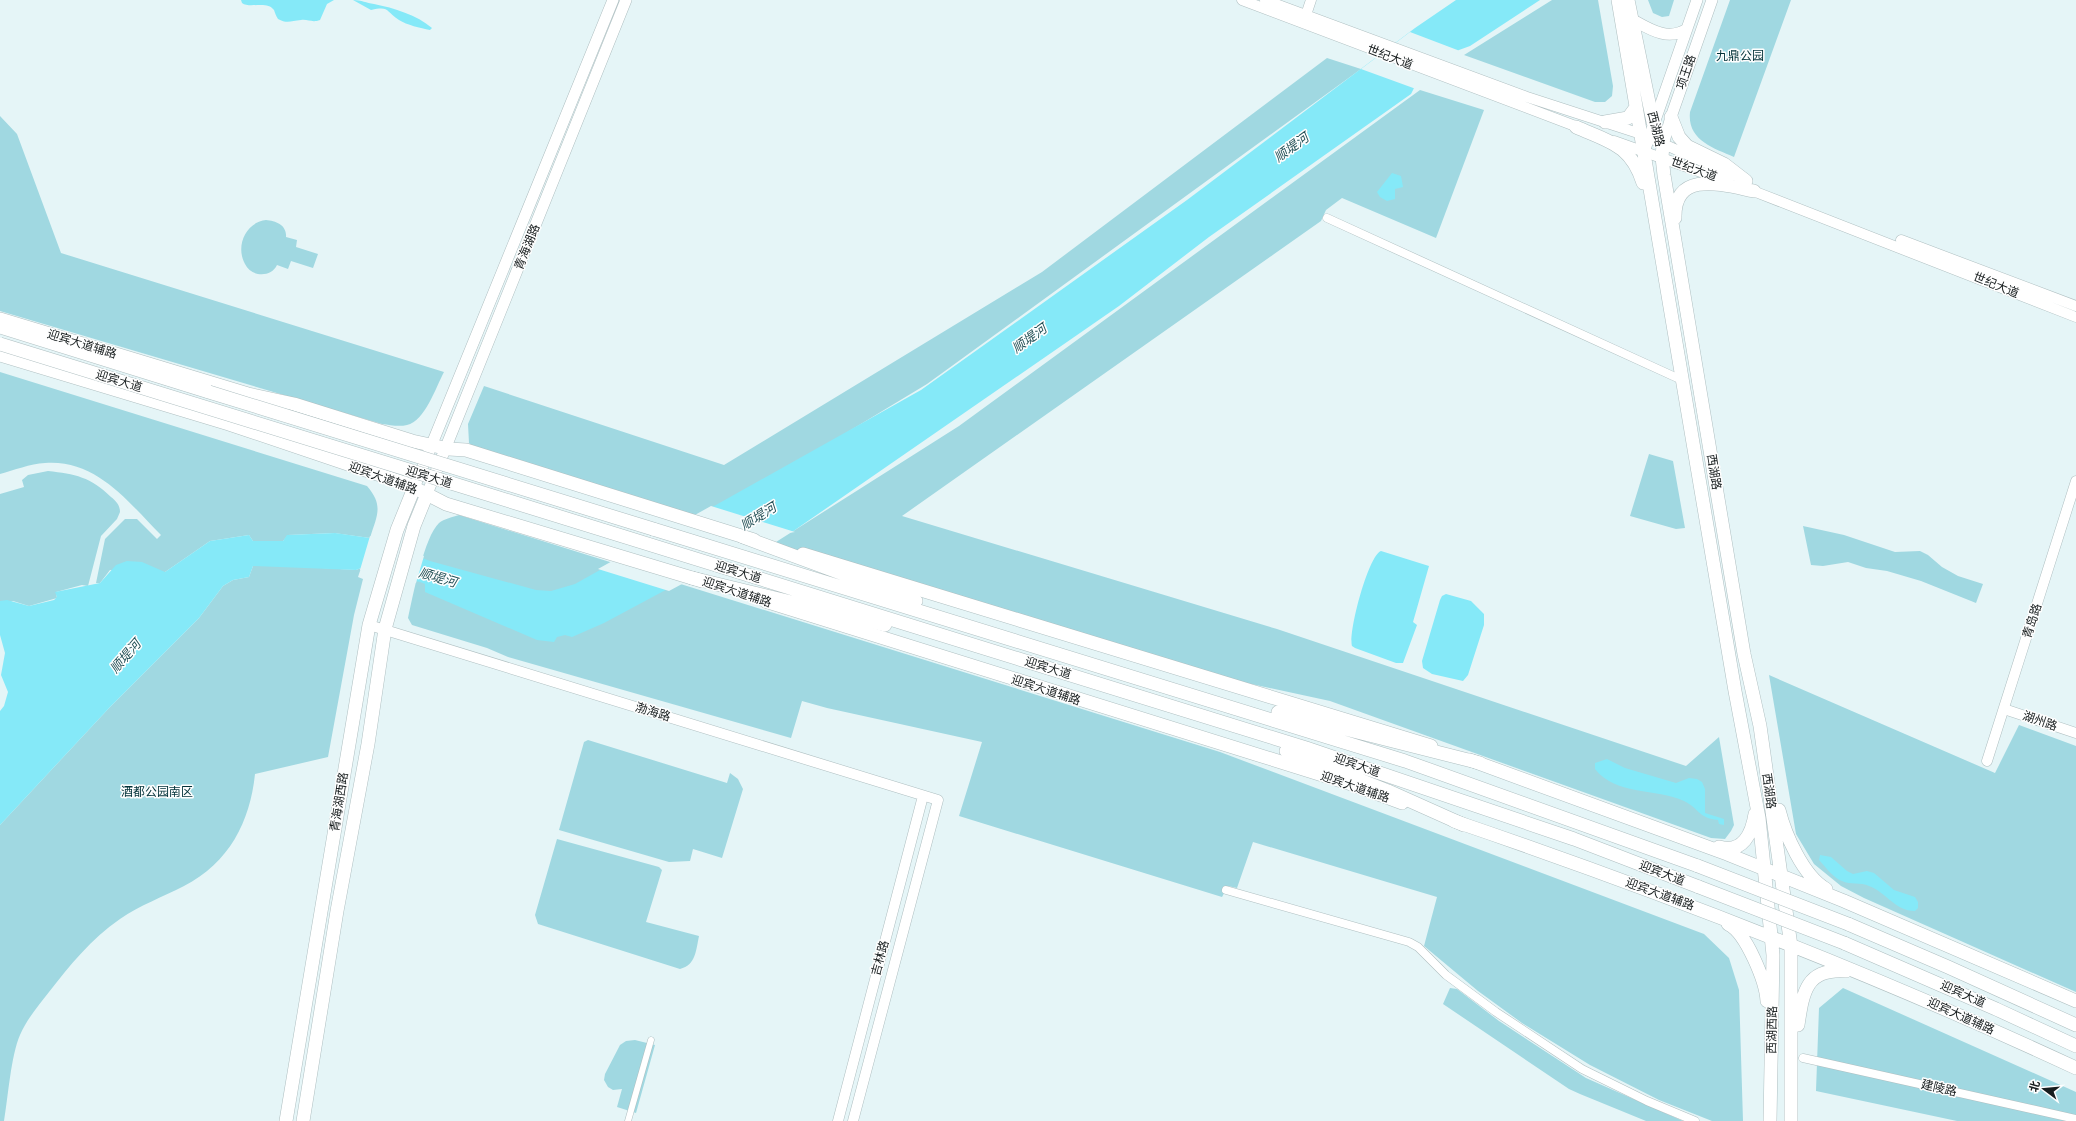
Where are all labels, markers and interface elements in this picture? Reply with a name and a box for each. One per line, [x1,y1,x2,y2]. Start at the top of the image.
street label: 世纪大道 [1365,40,1416,73]
park label: 九鼎公园 [1716,47,1764,64]
street label: 项王路 [1672,52,1699,92]
street label: 西湖路 [1644,109,1669,148]
water label: 顺堤河 [1270,126,1314,166]
street label: 世纪大道 [1669,152,1720,185]
street label: 青海湖路 [510,221,543,272]
street label: 世纪大道 [1971,268,2022,301]
water label: 顺堤河 [1008,317,1052,357]
street label: 迎宾大道辅路 [45,325,119,362]
street label: 迎宾大道 [94,365,145,396]
street label: 西湖路 [1703,453,1726,491]
street label: 迎宾大道辅路 [346,457,420,498]
street label: 迎宾大道 [404,461,455,492]
water label: 顺堤河 [737,496,782,534]
street label: 迎宾大道 [713,556,764,587]
water label: 顺堤河 [417,563,462,592]
street label: 迎宾大道辅路 [700,572,774,611]
street label: 青岛路 [2018,601,2045,641]
water label: 顺堤河 [105,633,147,677]
street label: 迎宾大道 [1023,652,1074,683]
street label: 迎宾大道辅路 [1009,670,1083,709]
street label: 渤海路 [633,698,673,725]
street label: 湖州路 [2020,707,2060,734]
street label: 迎宾大道 [1332,749,1383,780]
street label: 迎宾大道辅路 [1318,767,1392,806]
street label: 青海湖西路 [325,771,352,833]
street label: 西湖路 [1759,772,1780,810]
park label: 酒都公园南区 [121,783,193,800]
street label: 迎宾大道 [1637,856,1688,889]
street label: 迎宾大道辅路 [1623,873,1697,914]
street label: 吉林路 [867,938,892,977]
street label: 迎宾大道 [1938,976,1989,1011]
street label: 迎宾大道辅路 [1925,993,1998,1038]
street label: 西湖西路 [1763,1006,1780,1054]
north arrow [2024,1069,2064,1109]
street label: 建陵路 [1920,1075,1959,1100]
text: 北 [2025,1079,2043,1093]

